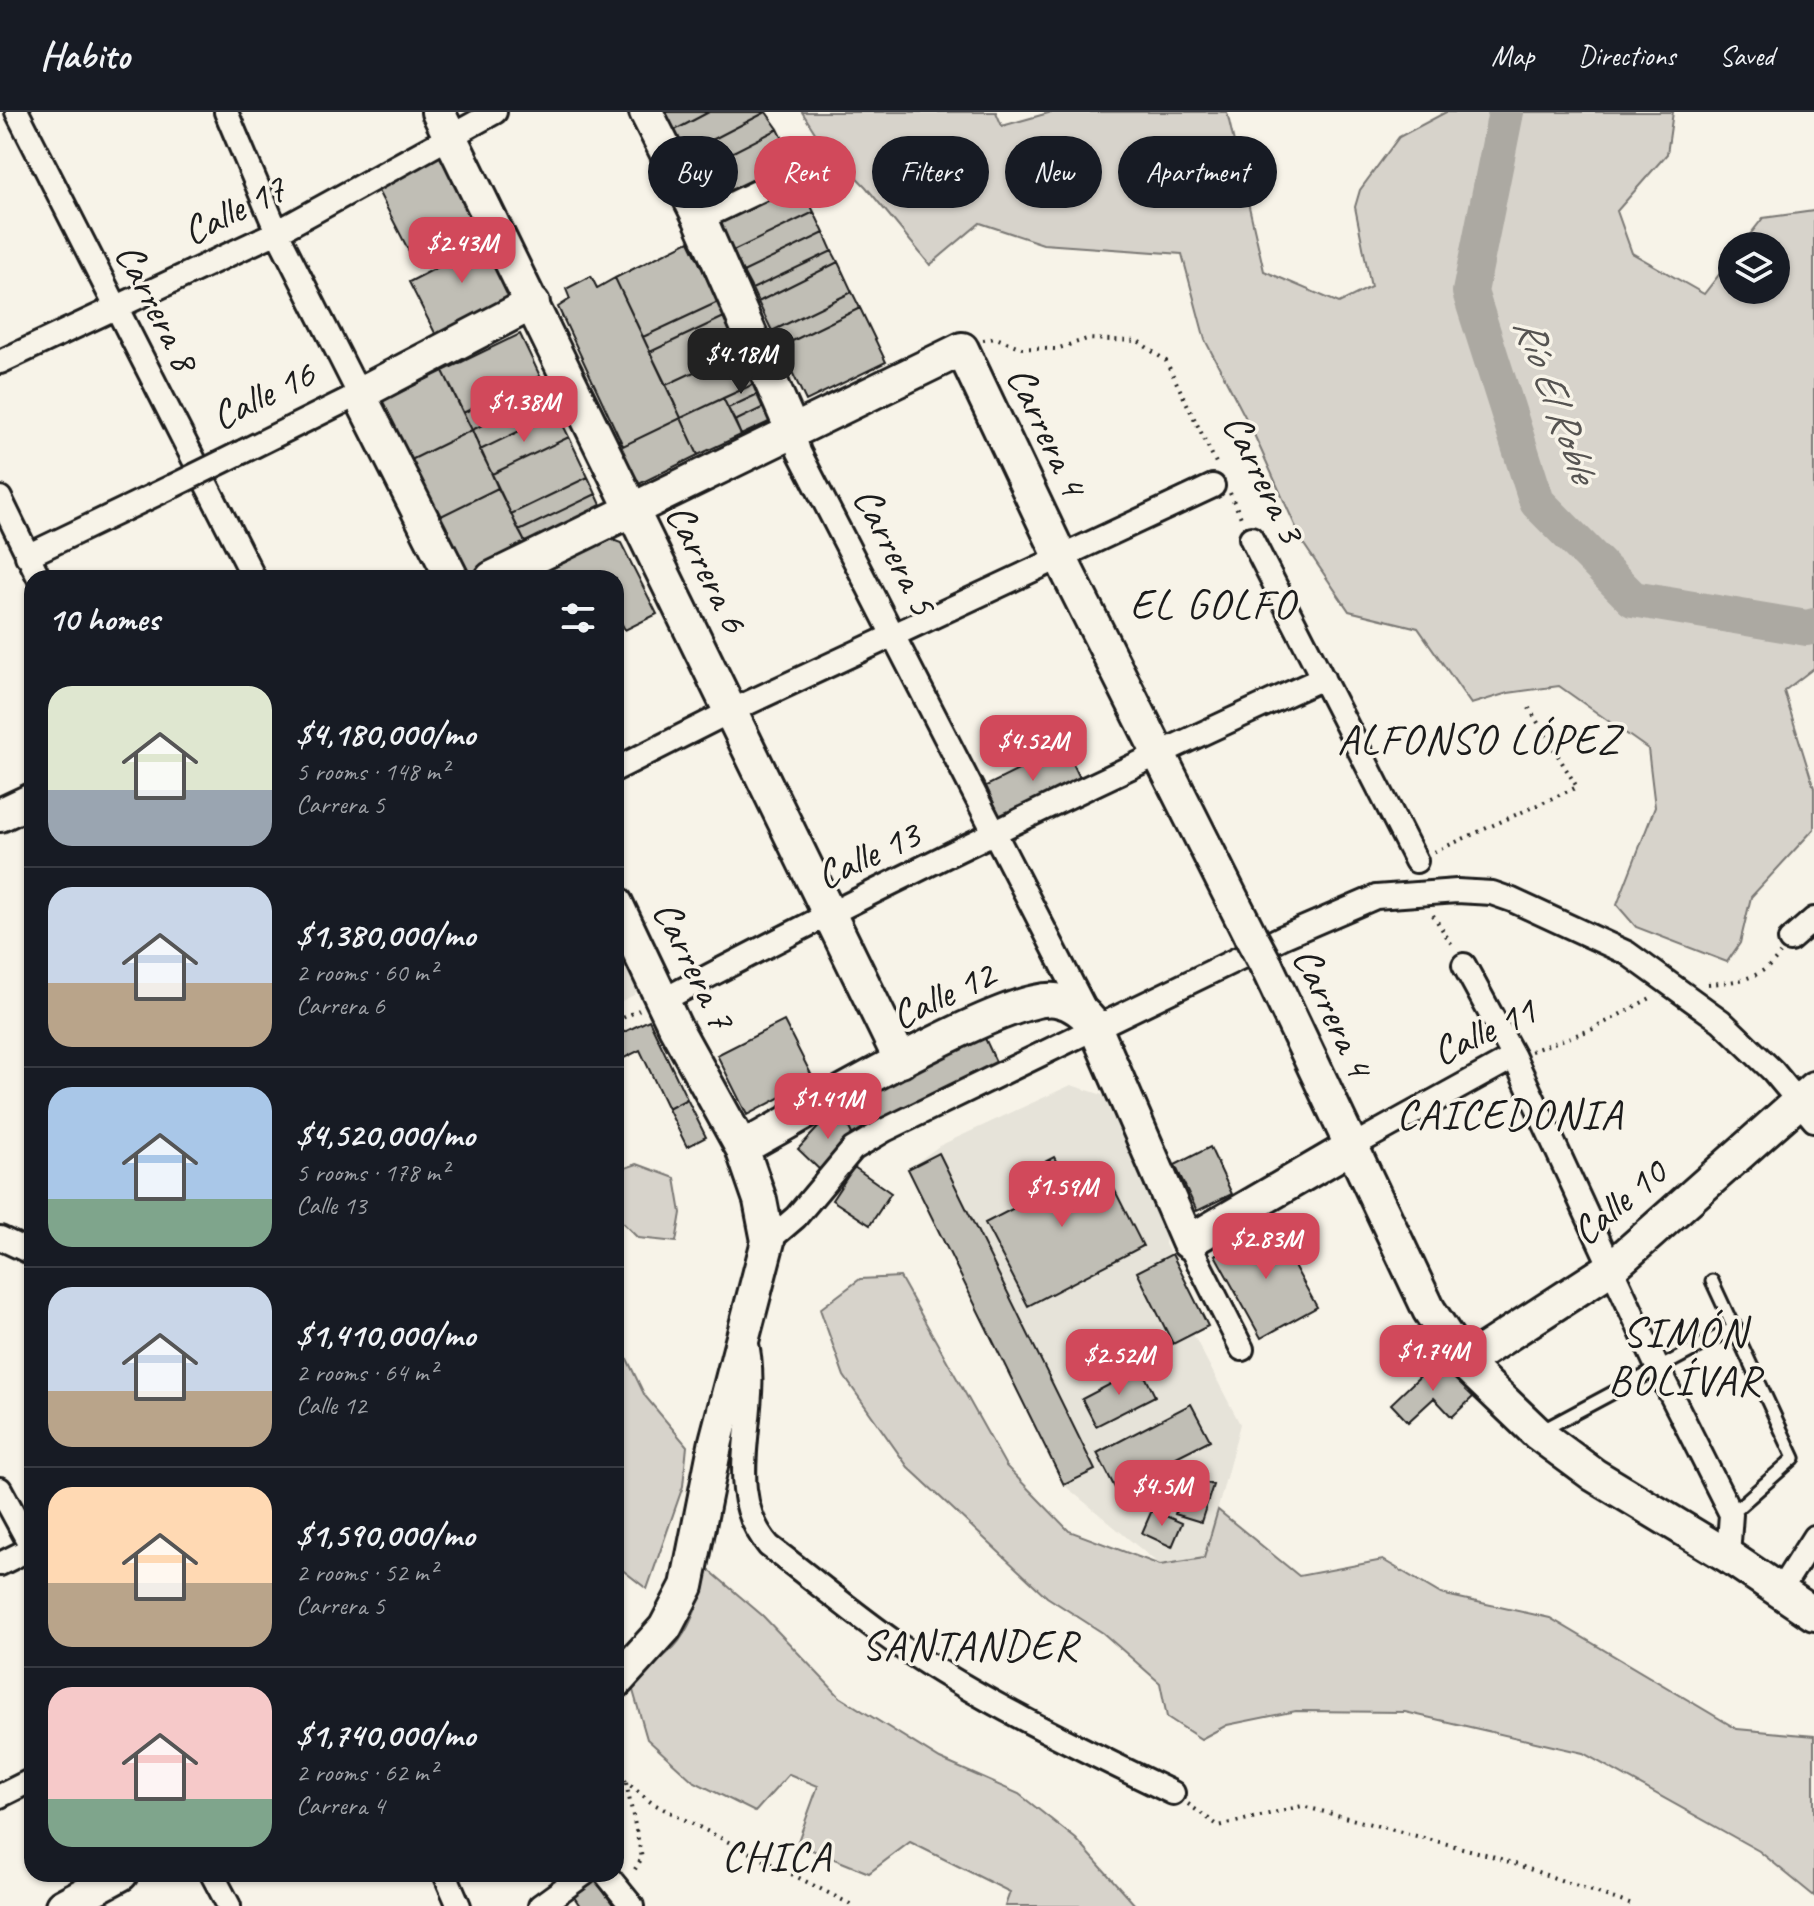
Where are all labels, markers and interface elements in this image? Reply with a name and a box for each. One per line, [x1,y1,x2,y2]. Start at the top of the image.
text: Habito [40,32,129,79]
text: Map [1491,38,1534,73]
text: Directions [1578,38,1676,73]
text: Saved [1720,38,1774,73]
chip: Buy [648,136,738,208]
chip: Rent [754,136,856,208]
chip: Filters [872,136,989,208]
chip: New [1005,136,1102,208]
chip: Apartment [1118,136,1277,208]
street label: Calle 17 [174,163,296,256]
pin: $2.43M [397,217,527,285]
text: $2.43M [427,226,497,259]
map controls [1718,232,1790,304]
button: layers [1718,232,1790,304]
street label: Carrera 8 [104,235,212,383]
water label: Río El Roble [1502,310,1612,494]
pin: $4.18M [676,328,806,396]
text: $4.18M [706,337,776,370]
street label: Calle 16 [203,348,324,441]
street label: Carrera 4 [995,359,1100,507]
pin: $1.38M [459,376,589,444]
text: $1.38M [489,385,559,418]
street label: Carrera 3 [1212,406,1318,553]
street label: Carrera 5 [842,479,949,625]
street label: Carrera 6 [655,496,760,641]
district label: EL GOLFO [1130,578,1298,631]
icon: filters [556,596,600,640]
text: 10 homes [48,597,159,640]
text: $4,180,000/mo [296,712,475,755]
district label: ALFONSO LÓPEZ [1337,713,1625,766]
pin: $4.52M [968,715,1098,783]
icon: home [112,718,208,814]
text: $4.52M [998,724,1068,757]
text: 5 rooms · 148 m² [296,755,448,788]
text: Carrera 5 [296,788,385,821]
street label: Calle 13 [808,808,930,901]
street label: Carrera 7 [642,893,747,1039]
text: $1,380,000/mo [296,913,475,956]
icon: home [112,919,208,1015]
street label: Carrera 4 [1281,940,1386,1088]
street label: Calle 12 [883,948,1005,1041]
text: 2 rooms · 60 m² [296,956,437,989]
street label: Calle 11 [1424,985,1546,1077]
text: Carrera 6 [296,989,385,1022]
pin: $1.41M [763,1073,893,1141]
text: $1.41M [793,1082,863,1115]
district label: CAICEDONIA [1396,1088,1624,1141]
text: $4,520,000/mo [296,1113,475,1156]
icon: home [112,1119,208,1215]
street label: Calle 10 [1561,1146,1679,1256]
text: 5 rooms · 178 m² [296,1156,448,1189]
pin: $1.59M [997,1161,1127,1229]
text: $1.59M [1027,1170,1097,1203]
text: Calle 13 [296,1189,367,1222]
pin: $2.83M [1201,1213,1331,1281]
text: $2.83M [1231,1222,1301,1255]
district label: SIMÓN BOLÍVAR [1608,1306,1764,1407]
text: $1,410,000/mo [296,1313,475,1356]
icon: home [112,1319,208,1415]
pin: $1.74M [1368,1325,1498,1393]
pin: $2.52M [1054,1329,1184,1397]
text: $1.74M [1398,1334,1468,1367]
text: $2.52M [1084,1338,1154,1371]
text: 2 rooms · 64 m² [296,1356,437,1389]
text: Calle 12 [296,1389,367,1422]
pin: $4.5M [1106,1460,1218,1528]
text: $4.5M [1133,1469,1191,1502]
text: $1,590,000/mo [296,1513,474,1556]
icon: home [112,1519,208,1615]
text: 2 rooms · 52 m² [296,1556,437,1589]
text: Carrera 5 [296,1589,385,1622]
district label: SANTANDER [861,1619,1081,1672]
text: $1,740,000/mo [296,1713,475,1756]
icon: home [112,1719,208,1815]
text: 2 rooms · 62 m² [296,1756,437,1789]
text: Carrera 4 [296,1789,385,1822]
district label: CHICA [722,1830,832,1883]

